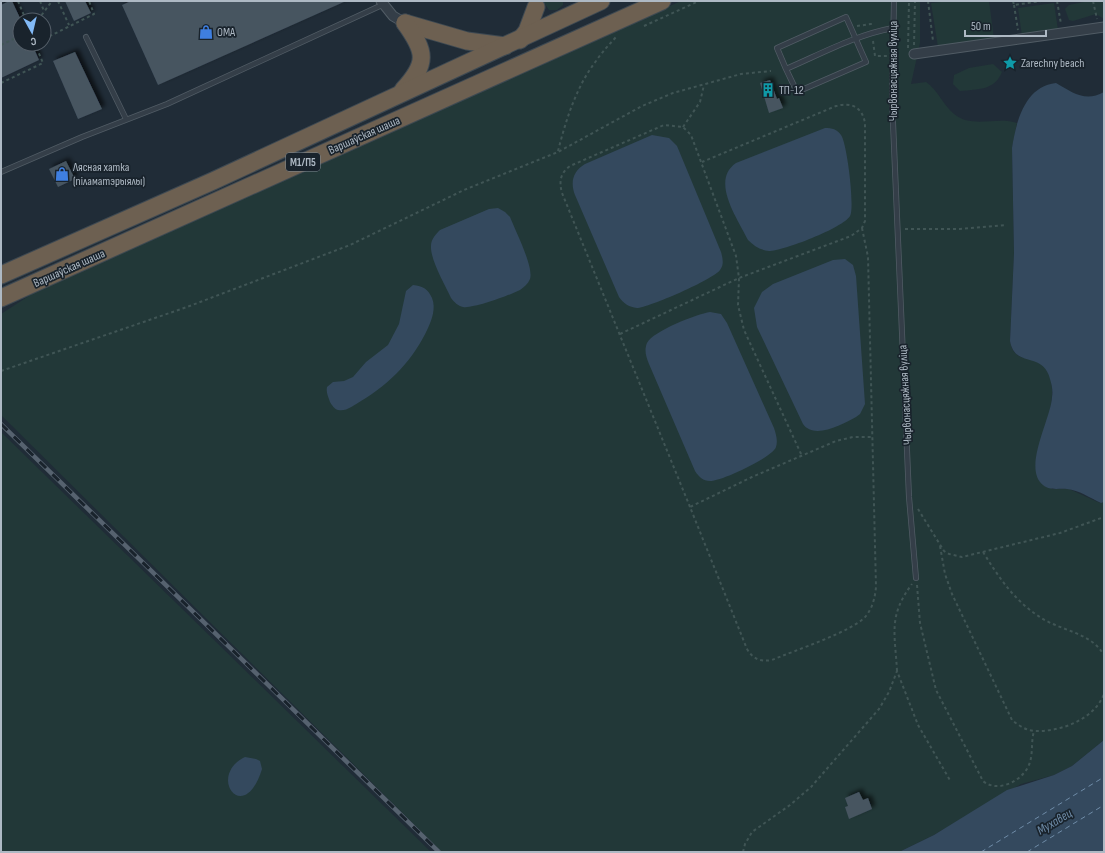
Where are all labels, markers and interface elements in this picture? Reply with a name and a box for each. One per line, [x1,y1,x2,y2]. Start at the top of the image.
north arrow [12,12,52,52]
scale bar [965,12,1046,38]
text: 50 m [971,19,991,34]
street label: Чырвонасцяжная вуліца [886,20,901,121]
shop icon: ОМА [198,24,214,40]
place label: ОМА [217,25,236,40]
text: С [29,35,37,48]
place icon: Zarechny beach [1002,55,1018,71]
place label: Zarechny beach [1021,56,1084,71]
building icon: ТП-12 [760,82,776,98]
place label: ТП-12 [779,83,804,98]
street label: Варшаўская шаша [326,113,403,158]
road number: М1/П5 [286,153,320,171]
place label: Лясная хатка (піламатэрыялы) [72,160,145,189]
shop icon: Лясная хатка (піламатэрыялы) [54,166,70,182]
street label: Варшаўская шаша [31,246,108,291]
street label: Чырвонасцяжная вуліца [895,344,916,445]
water label: Мухавец [1034,805,1075,839]

